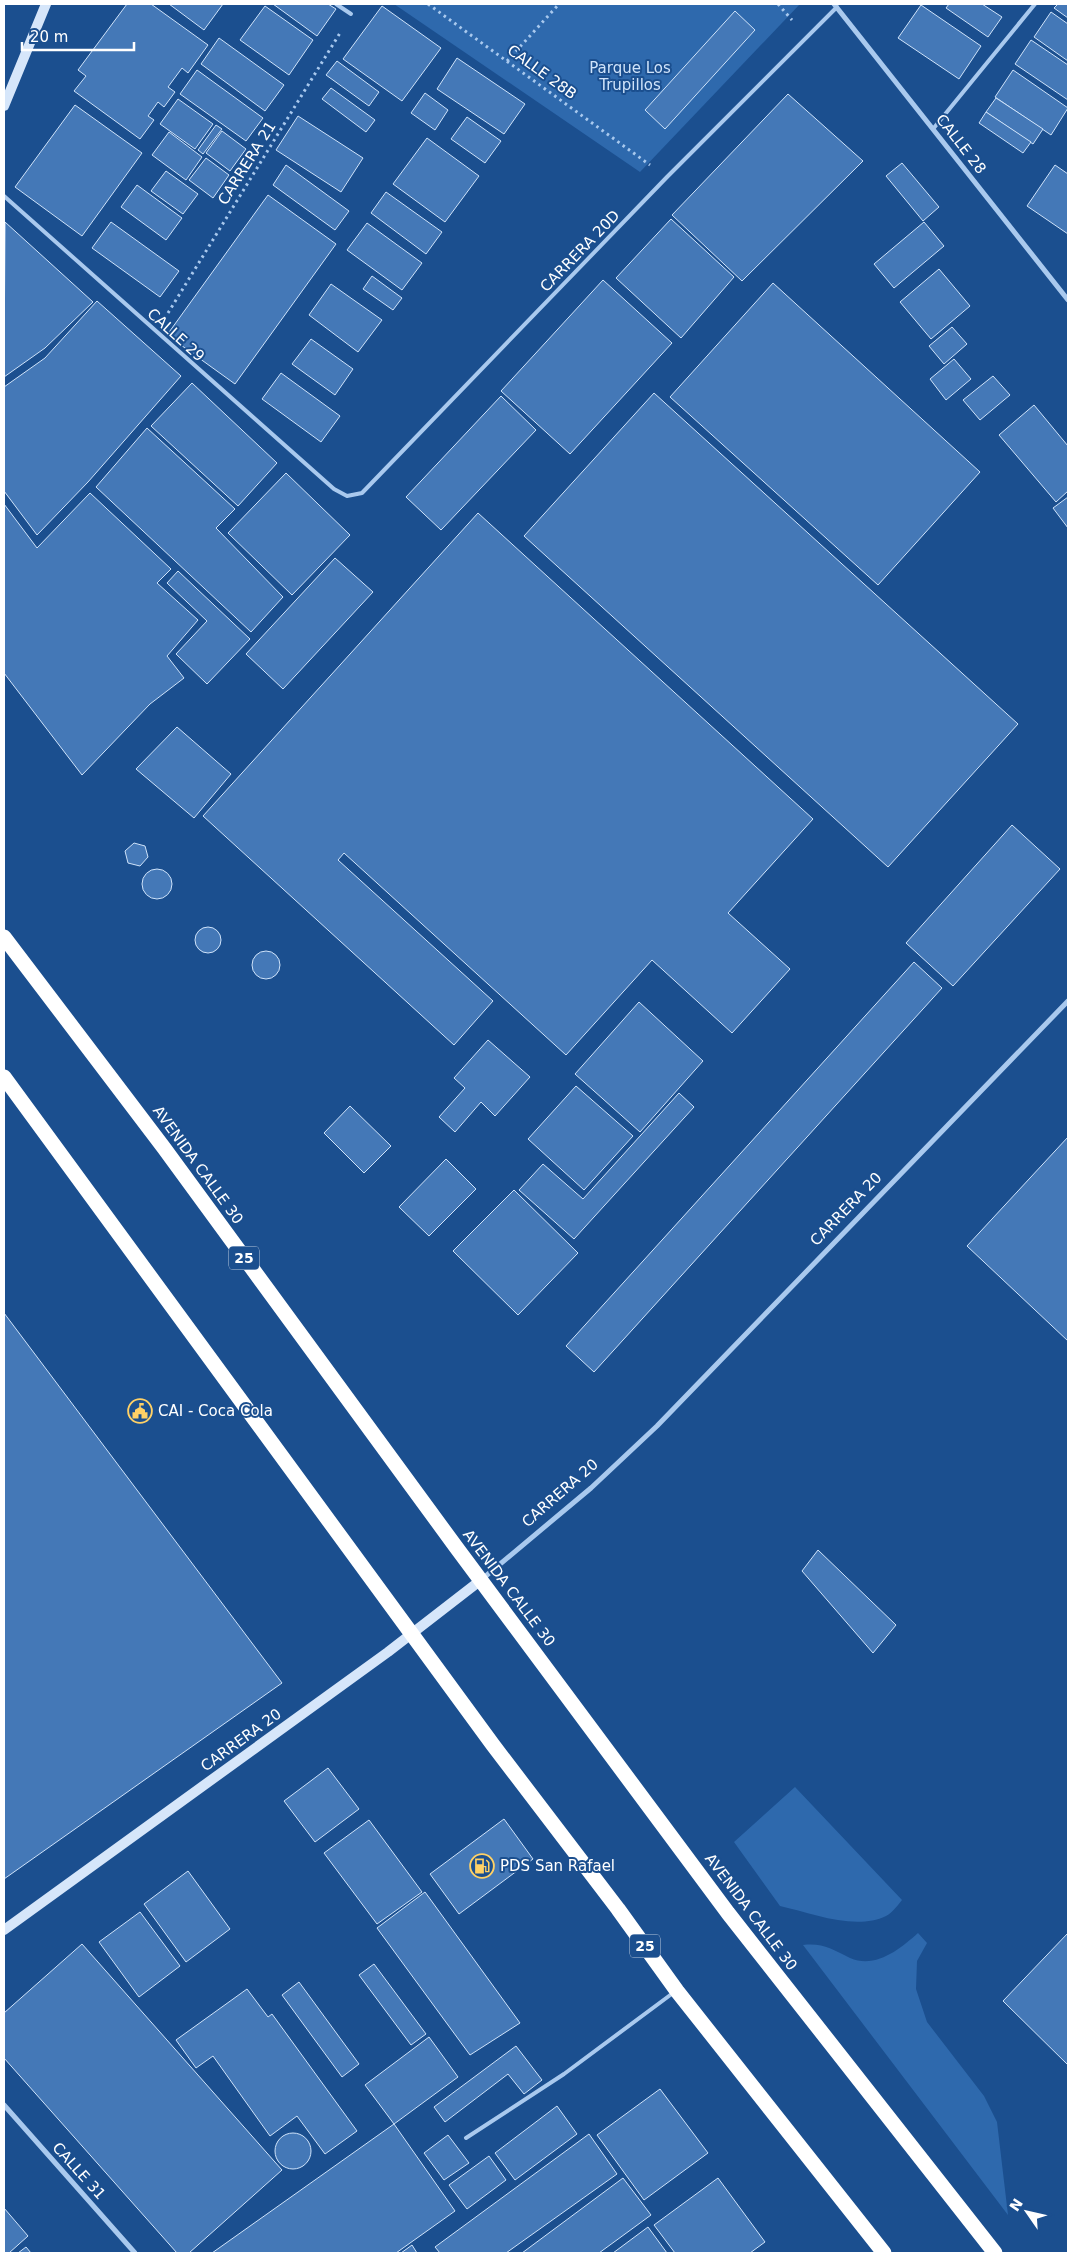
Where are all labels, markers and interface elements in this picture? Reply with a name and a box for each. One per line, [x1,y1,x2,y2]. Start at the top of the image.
scale bar [22,20,135,52]
text: 20 m [30,28,68,46]
street label: CALLE 28B [504,41,580,103]
park label: Parque Los Trupillos [589,59,671,94]
street label: CALLE 28 [932,111,990,177]
street label: CARRERA 21 [214,118,280,208]
street label: CARRERA 20D [537,206,623,296]
street label: CALLE 29 [144,305,208,365]
street label: AVENIDA CALLE 30 [149,1102,247,1228]
street label: CARRERA 20 [807,1169,885,1249]
road number: 25 [229,1246,259,1270]
public building icon: CAI - Coca Cola [127,1398,153,1424]
place label: CAI - Coca Cola [158,1402,273,1420]
street label: CARRERA 20 [518,1455,602,1531]
street label: AVENIDA CALLE 30 [459,1526,559,1650]
street label: CARRERA 20 [197,1705,285,1775]
street label: AVENIDA CALLE 30 [701,1850,801,1974]
fuel station icon: PDS San Rafael [469,1853,495,1879]
place label: PDS San Rafael [500,1857,615,1875]
road number: 25 [630,1934,660,1958]
street label: CALLE 31 [49,2139,109,2203]
north arrow [1002,2187,1052,2237]
text: N [1006,2195,1026,2214]

